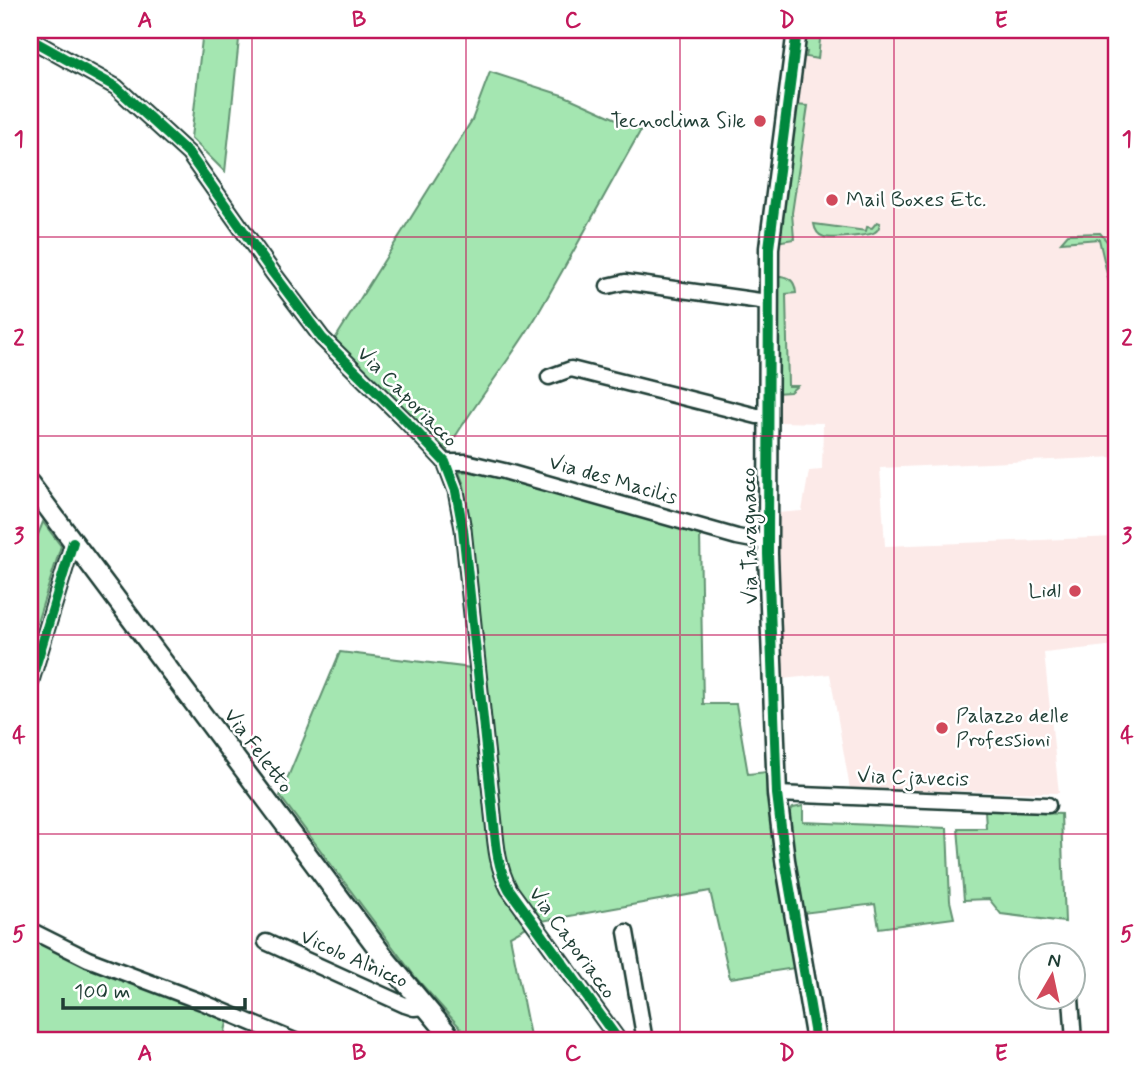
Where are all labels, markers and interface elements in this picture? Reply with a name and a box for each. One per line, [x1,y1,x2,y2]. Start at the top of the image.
text: A [137,6,153,36]
text: B [352,6,367,36]
text: C [565,6,582,36]
text: D [779,6,795,36]
text: E [994,6,1008,36]
place label: Tecnoclima Sile [610,107,746,135]
marker: Tecnoclima Sile [752,113,768,129]
text: 1 [14,125,24,155]
text: 1 [1122,125,1132,155]
place label: Mail Boxes Etc. [846,186,986,214]
marker: Mail Boxes Etc. [824,192,840,208]
text: 2 [13,324,25,354]
text: 2 [1121,324,1133,354]
street label: Via Caporiacco [350,340,464,454]
street label: Via des Macilis [546,448,680,512]
street label: Via Tavagnacco [735,467,766,605]
text: 3 [14,522,25,552]
text: 3 [1122,522,1133,552]
place label: Lidl [1029,577,1061,605]
marker: Lidl [1067,583,1083,599]
place label: Palazzo delle Professioni [956,702,1069,754]
street label: Via Feletto [217,703,299,799]
marker: Palazzo delle Professioni [934,720,950,736]
text: 4 [12,721,26,751]
text: 4 [1120,721,1134,751]
street label: Via Cjavecis [857,762,969,794]
street label: Via Caporiacco [522,881,622,1005]
text: 5 [12,920,26,950]
text: 5 [1120,920,1134,950]
street label: Vicolo Alnicco [296,923,412,995]
north arrow [1016,942,1086,1012]
text: N [1046,947,1063,974]
scale bar [63,966,245,1010]
text: 100 m [74,978,130,1006]
text: A [137,1039,153,1069]
text: B [352,1039,367,1069]
text: C [565,1039,582,1069]
text: D [779,1039,795,1069]
text: E [994,1039,1008,1069]

